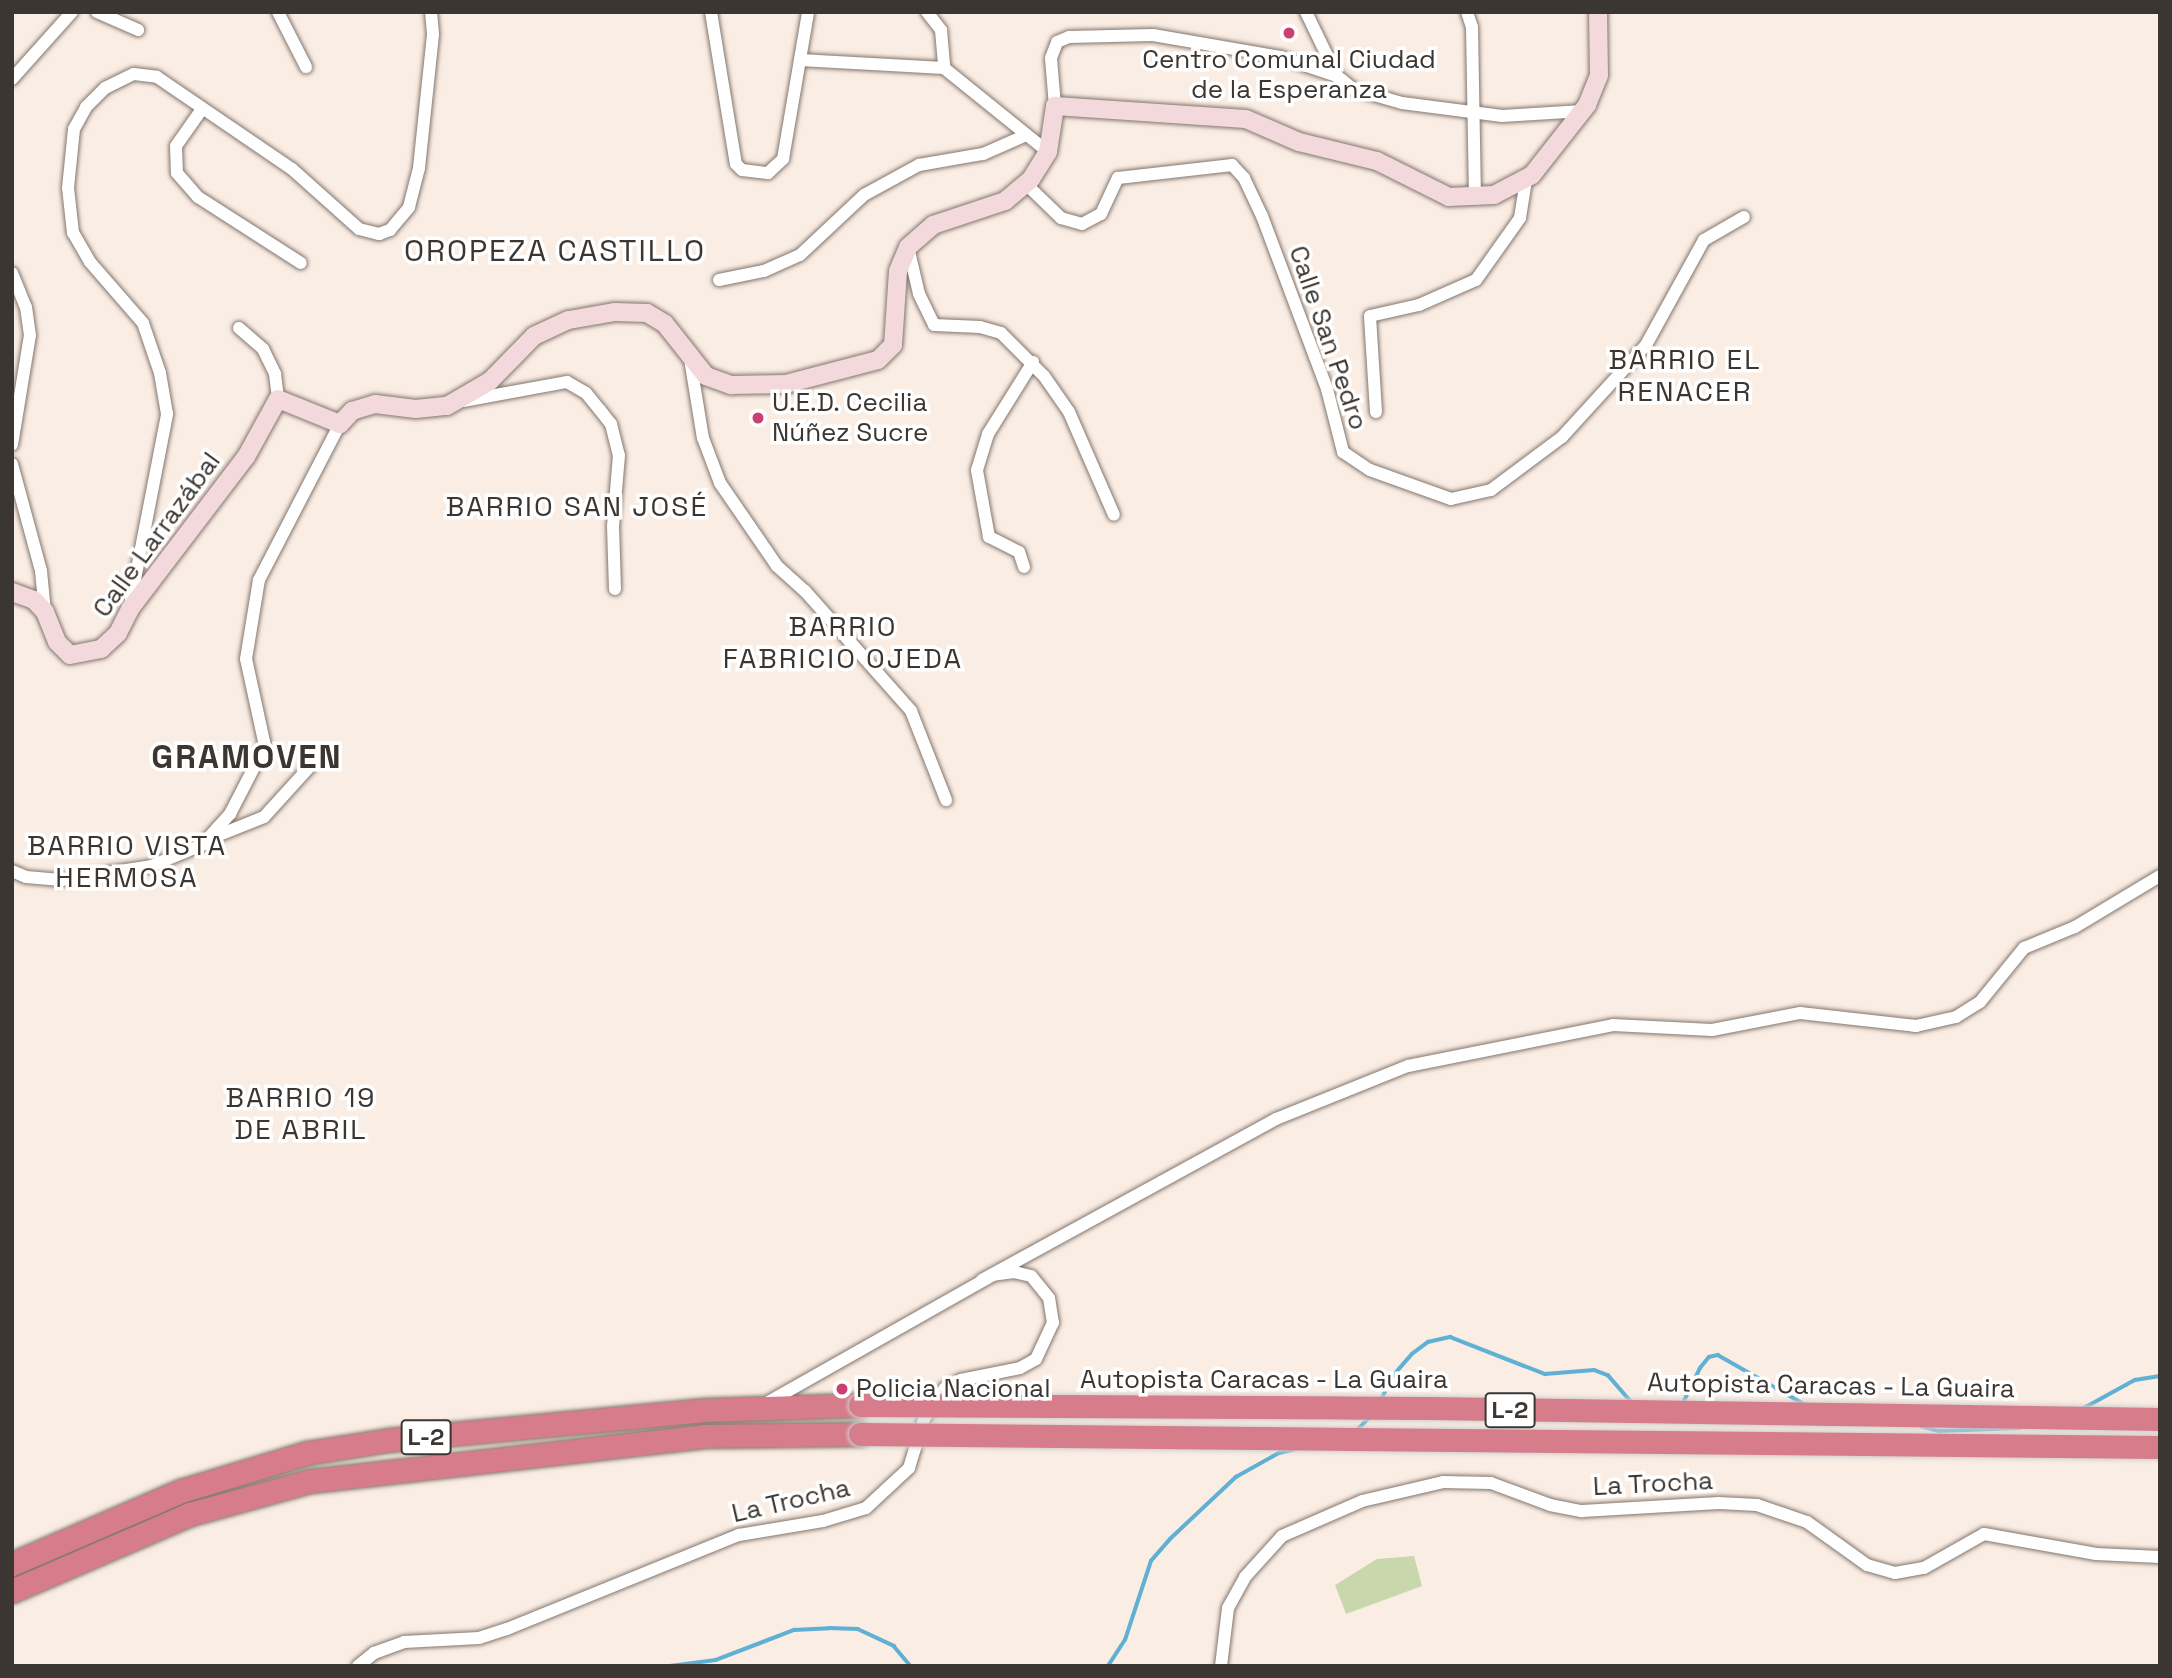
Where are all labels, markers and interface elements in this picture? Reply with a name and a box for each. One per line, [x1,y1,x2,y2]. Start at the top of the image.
marker: Centro Comunal Ciudad de la Esperanza [1281,25,1297,41]
place label: Centro Comunal Ciudad de la Esperanza [1142,44,1436,106]
district label: OROPEZA CASTILLO [406,233,704,269]
street label: Calle San Pedro [1282,242,1374,434]
district label: BARRIO EL RENACER [1610,342,1760,408]
place label: U.E.D. Cecilia Núñez Sucre [772,387,928,448]
marker: U.E.D. Cecilia Núñez Sucre [750,410,766,426]
street label: Calle Larrazábal [87,446,227,624]
district label: BARRIO SAN JOSÉ [448,489,706,523]
district label: BARRIO FABRICIO OJEDA [725,609,961,675]
district label: GRAMOVEN [152,738,342,778]
district label: BARRIO VISTA HERMOSA [28,828,226,894]
district label: BARRIO 19 DE ABRIL [227,1080,375,1146]
street label: Autopista Caracas - La Guaira [1079,1364,1449,1396]
street label: Autopista Caracas - La Guaira [1646,1367,2016,1405]
place label: Policia Nacional [856,1373,1051,1405]
marker: Policia Nacional [834,1381,850,1397]
road number: L-2 [1484,1390,1536,1430]
road number: L-2 [400,1416,452,1457]
street label: La Trocha [1592,1465,1714,1503]
street label: La Trocha [729,1472,853,1530]

